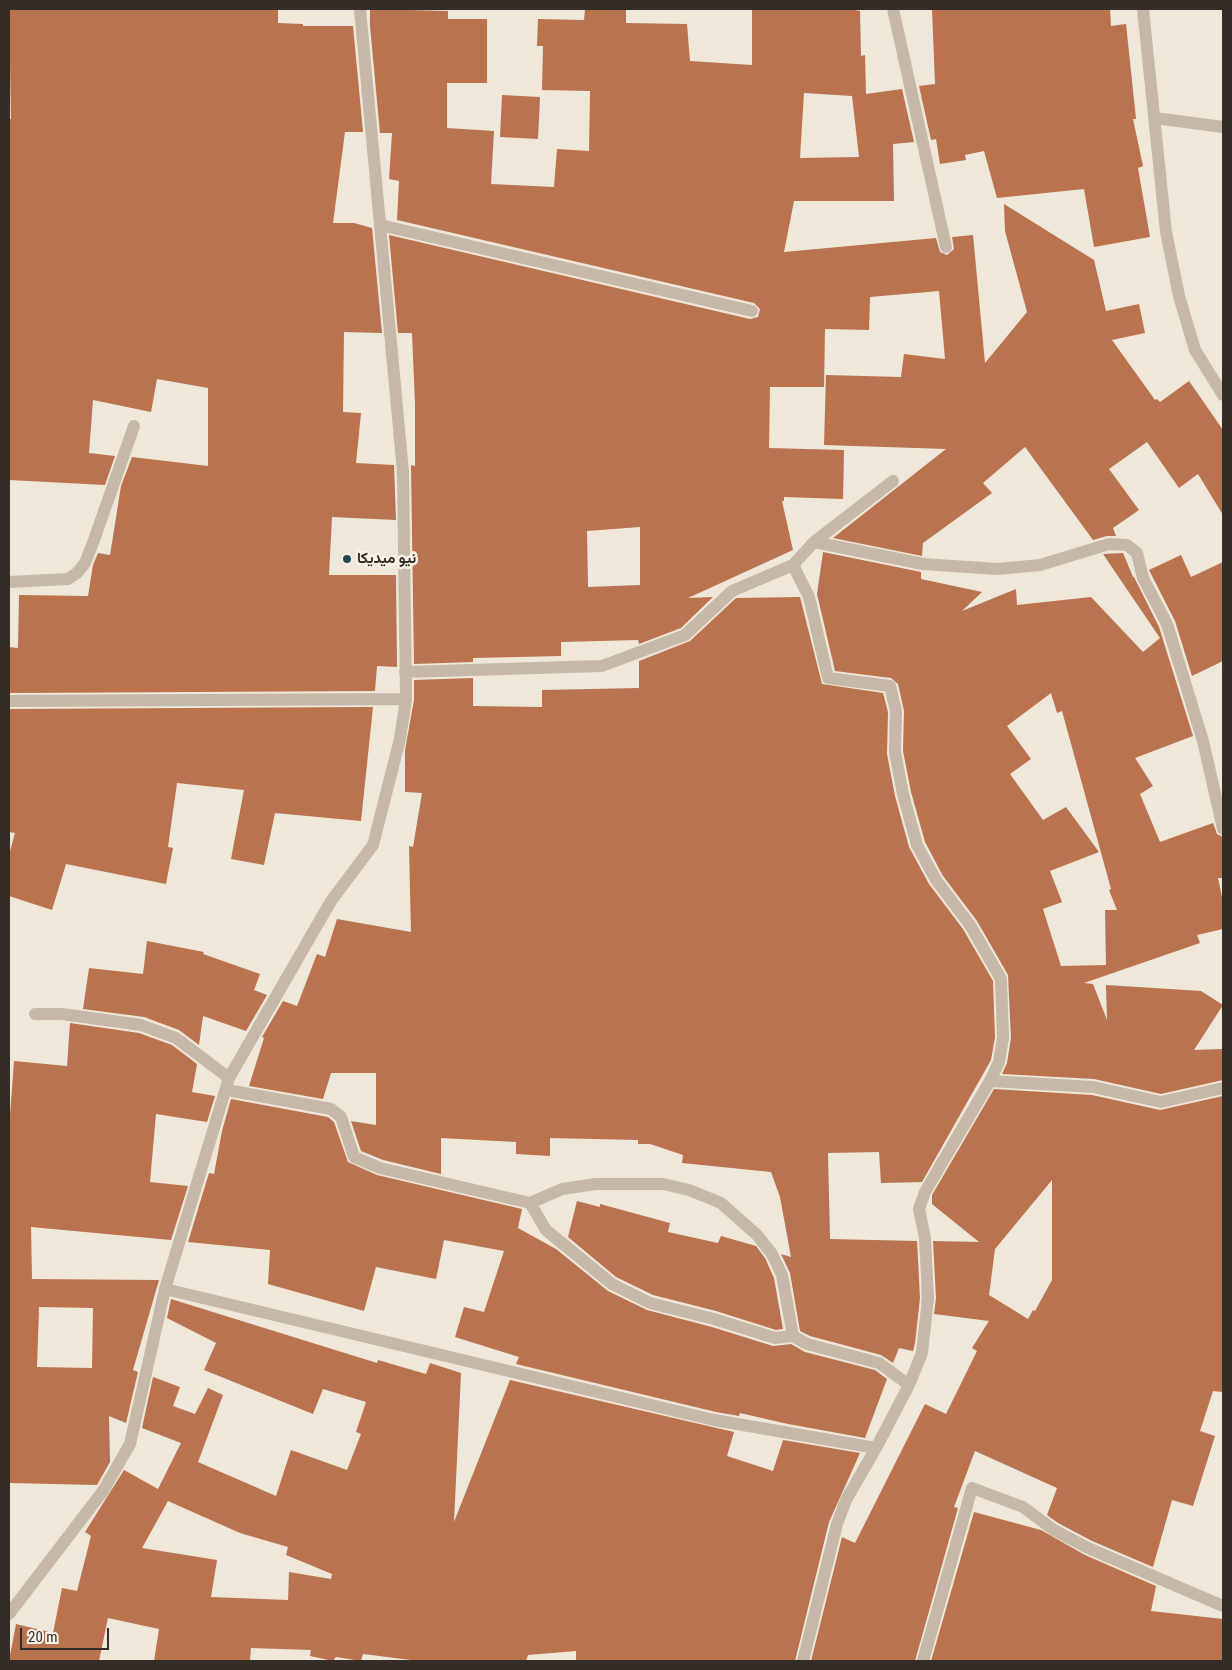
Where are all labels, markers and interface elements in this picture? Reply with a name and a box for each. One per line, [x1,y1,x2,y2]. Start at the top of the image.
place label: نيو ميديكا [357,550,416,568]
marker: نيو ميديكا [341,553,353,565]
scale bar [22,1618,111,1650]
text: 20 m [28,1628,58,1646]

